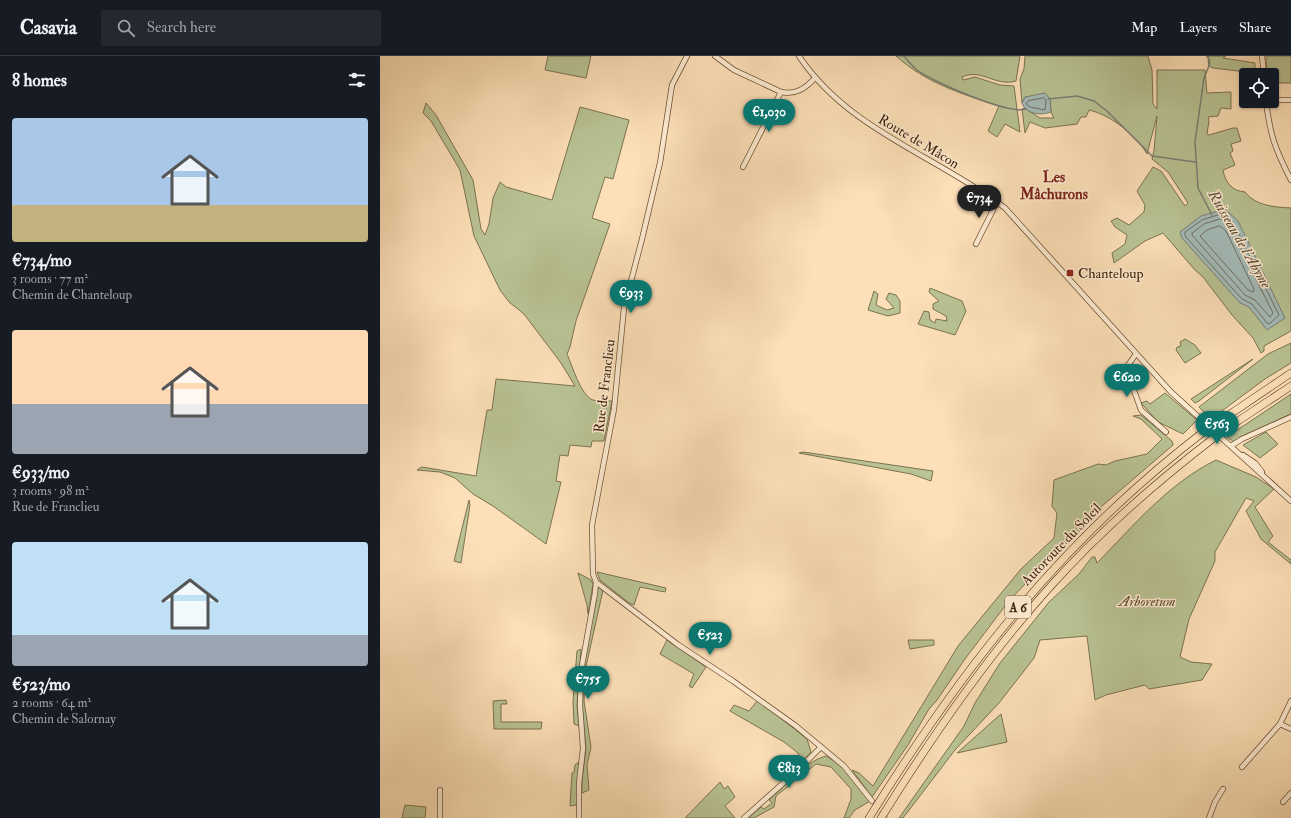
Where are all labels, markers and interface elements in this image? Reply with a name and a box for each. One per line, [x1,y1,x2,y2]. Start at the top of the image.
search box [101,10,381,46]
text: Casavia [20,16,77,40]
icon: search [115,17,137,39]
text: Search here [147,18,216,37]
text: Map [1131,19,1157,36]
text: Layers [1179,19,1217,36]
text: Share [1239,19,1271,36]
map controls [1239,68,1279,108]
button: locate [1239,68,1279,108]
icon: filters [346,69,368,91]
text: 8 homes [12,70,67,91]
pin: €1,030 [736,99,802,133]
text: €1,030 [752,104,786,120]
street label: Route de Mâcon [875,111,962,172]
icon: home [154,144,226,216]
district label: Les Mâchurons [1019,168,1088,204]
pin: €734 [955,185,1003,219]
water label: Ruisseau de l'Abyme [1203,186,1276,293]
text: €734 [966,190,992,206]
text: €734/mo [12,250,71,271]
place label: Chanteloup [1078,265,1143,283]
marker: Chanteloup [1065,268,1075,278]
text: 3 rooms · 77 m² [12,271,88,287]
pin: €933 [607,280,655,314]
text: €933 [619,285,643,301]
text: Chemin de Chanteloup [12,287,132,303]
street label: Rue de Franclieu [590,338,619,434]
icon: home [154,356,226,428]
pin: €620 [1103,364,1151,398]
text: €620 [1113,369,1141,385]
pin: €563 [1193,411,1241,445]
text: €563 [1205,416,1229,432]
text: €933/mo [12,462,69,483]
text: 3 rooms · 98 m² [12,483,89,499]
text: Rue de Franclieu [12,499,99,515]
street label: Autoroute du Soleil [1017,499,1105,590]
icon: home [154,568,226,640]
park label: Arboretum [1117,593,1175,610]
road number: A 6 [1005,596,1031,618]
pin: €523 [686,622,734,656]
text: €523 [698,627,722,643]
pin: €755 [564,666,612,700]
text: €755 [575,671,601,687]
text: €523/mo [12,674,70,695]
text: 2 rooms · 64 m² [12,695,91,711]
text: Chemin de Salornay [12,711,116,727]
pin: €813 [765,755,813,789]
text: €813 [777,760,801,776]

